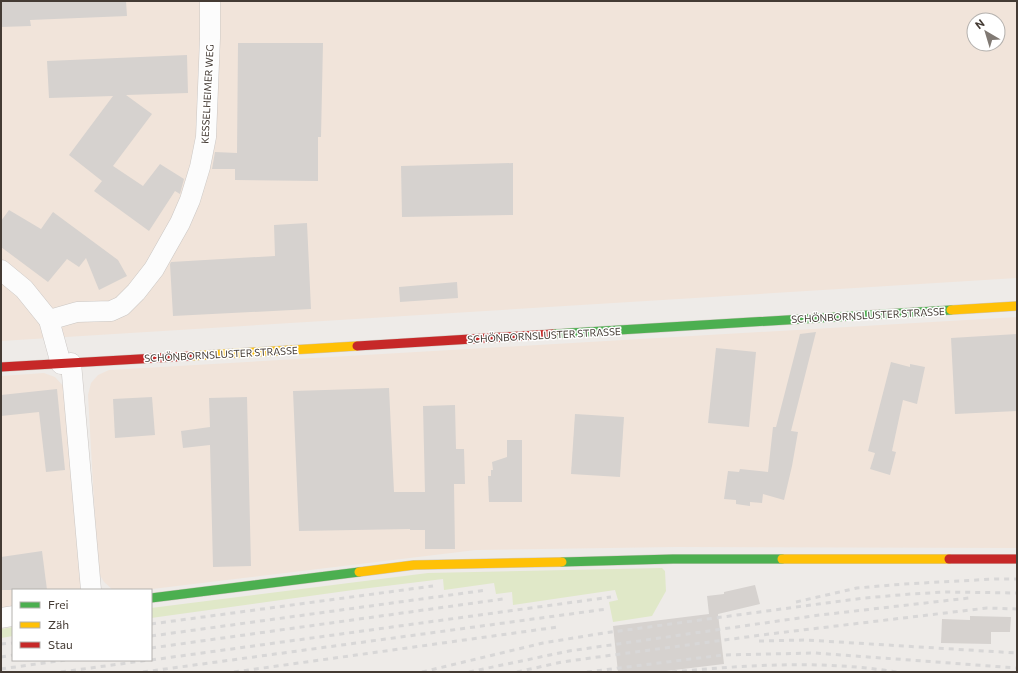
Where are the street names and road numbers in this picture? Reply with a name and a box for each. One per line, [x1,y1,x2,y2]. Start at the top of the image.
street label: KESSELHEIMER WEG [198,44,216,144]
street label: SCHÖNBORNSLUSTER STRASSE [791,305,945,325]
street label: SCHÖNBORNSLUSTER STRASSE [467,325,621,345]
street label: SCHÖNBORNSLUSTER STRASSE [144,344,298,364]

